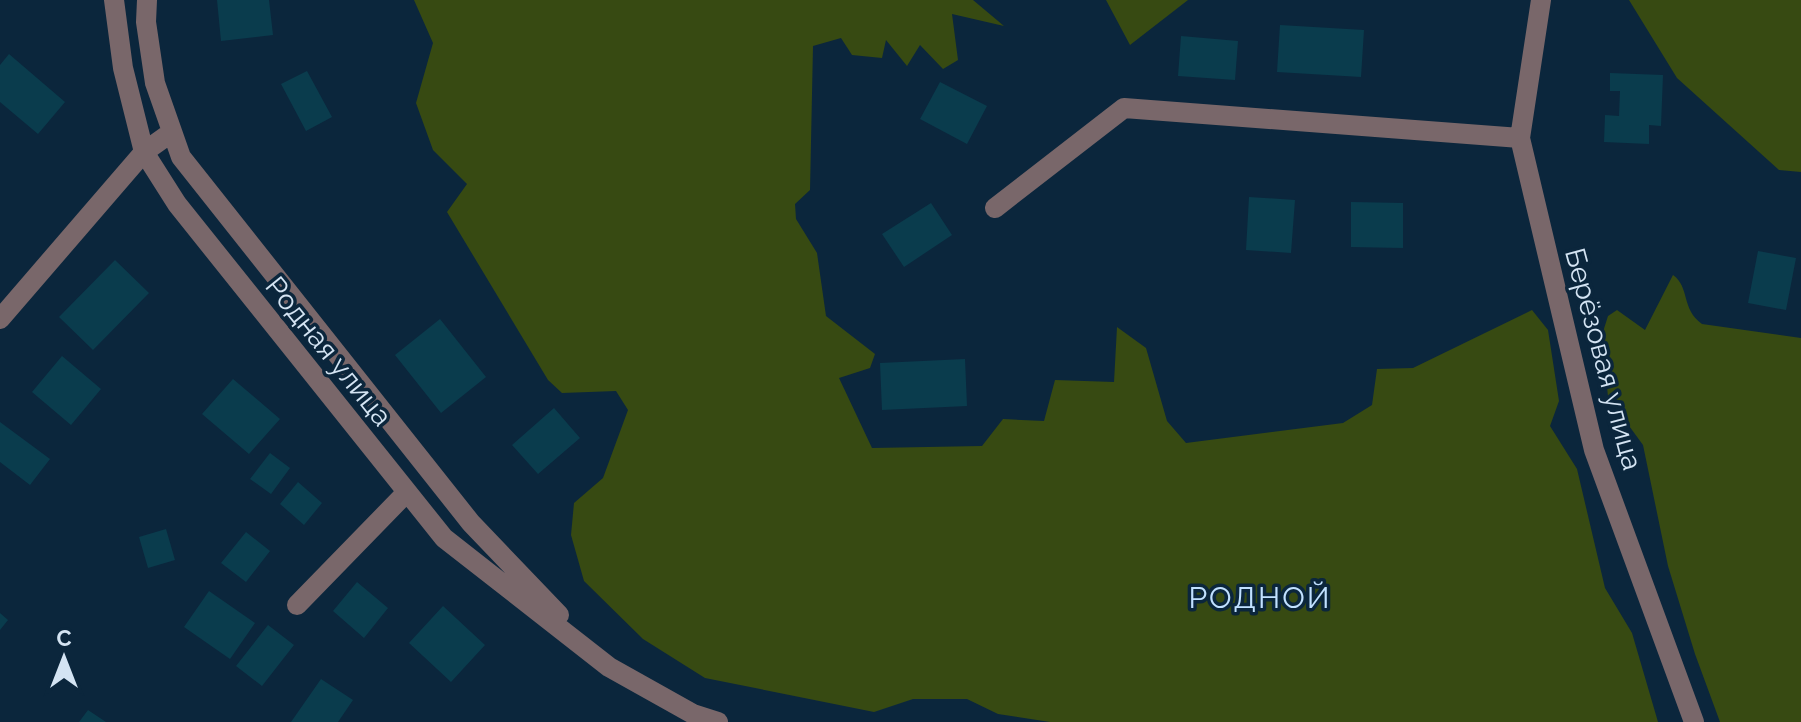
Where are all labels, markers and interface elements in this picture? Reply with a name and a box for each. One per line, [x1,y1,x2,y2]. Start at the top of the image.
street label: Берёзовая улица [1558,245,1649,474]
street label: Родная улица [259,270,399,432]
district label: РОДНОЙ [1188,580,1332,615]
north arrow [24,618,104,698]
text: С [56,625,72,651]

